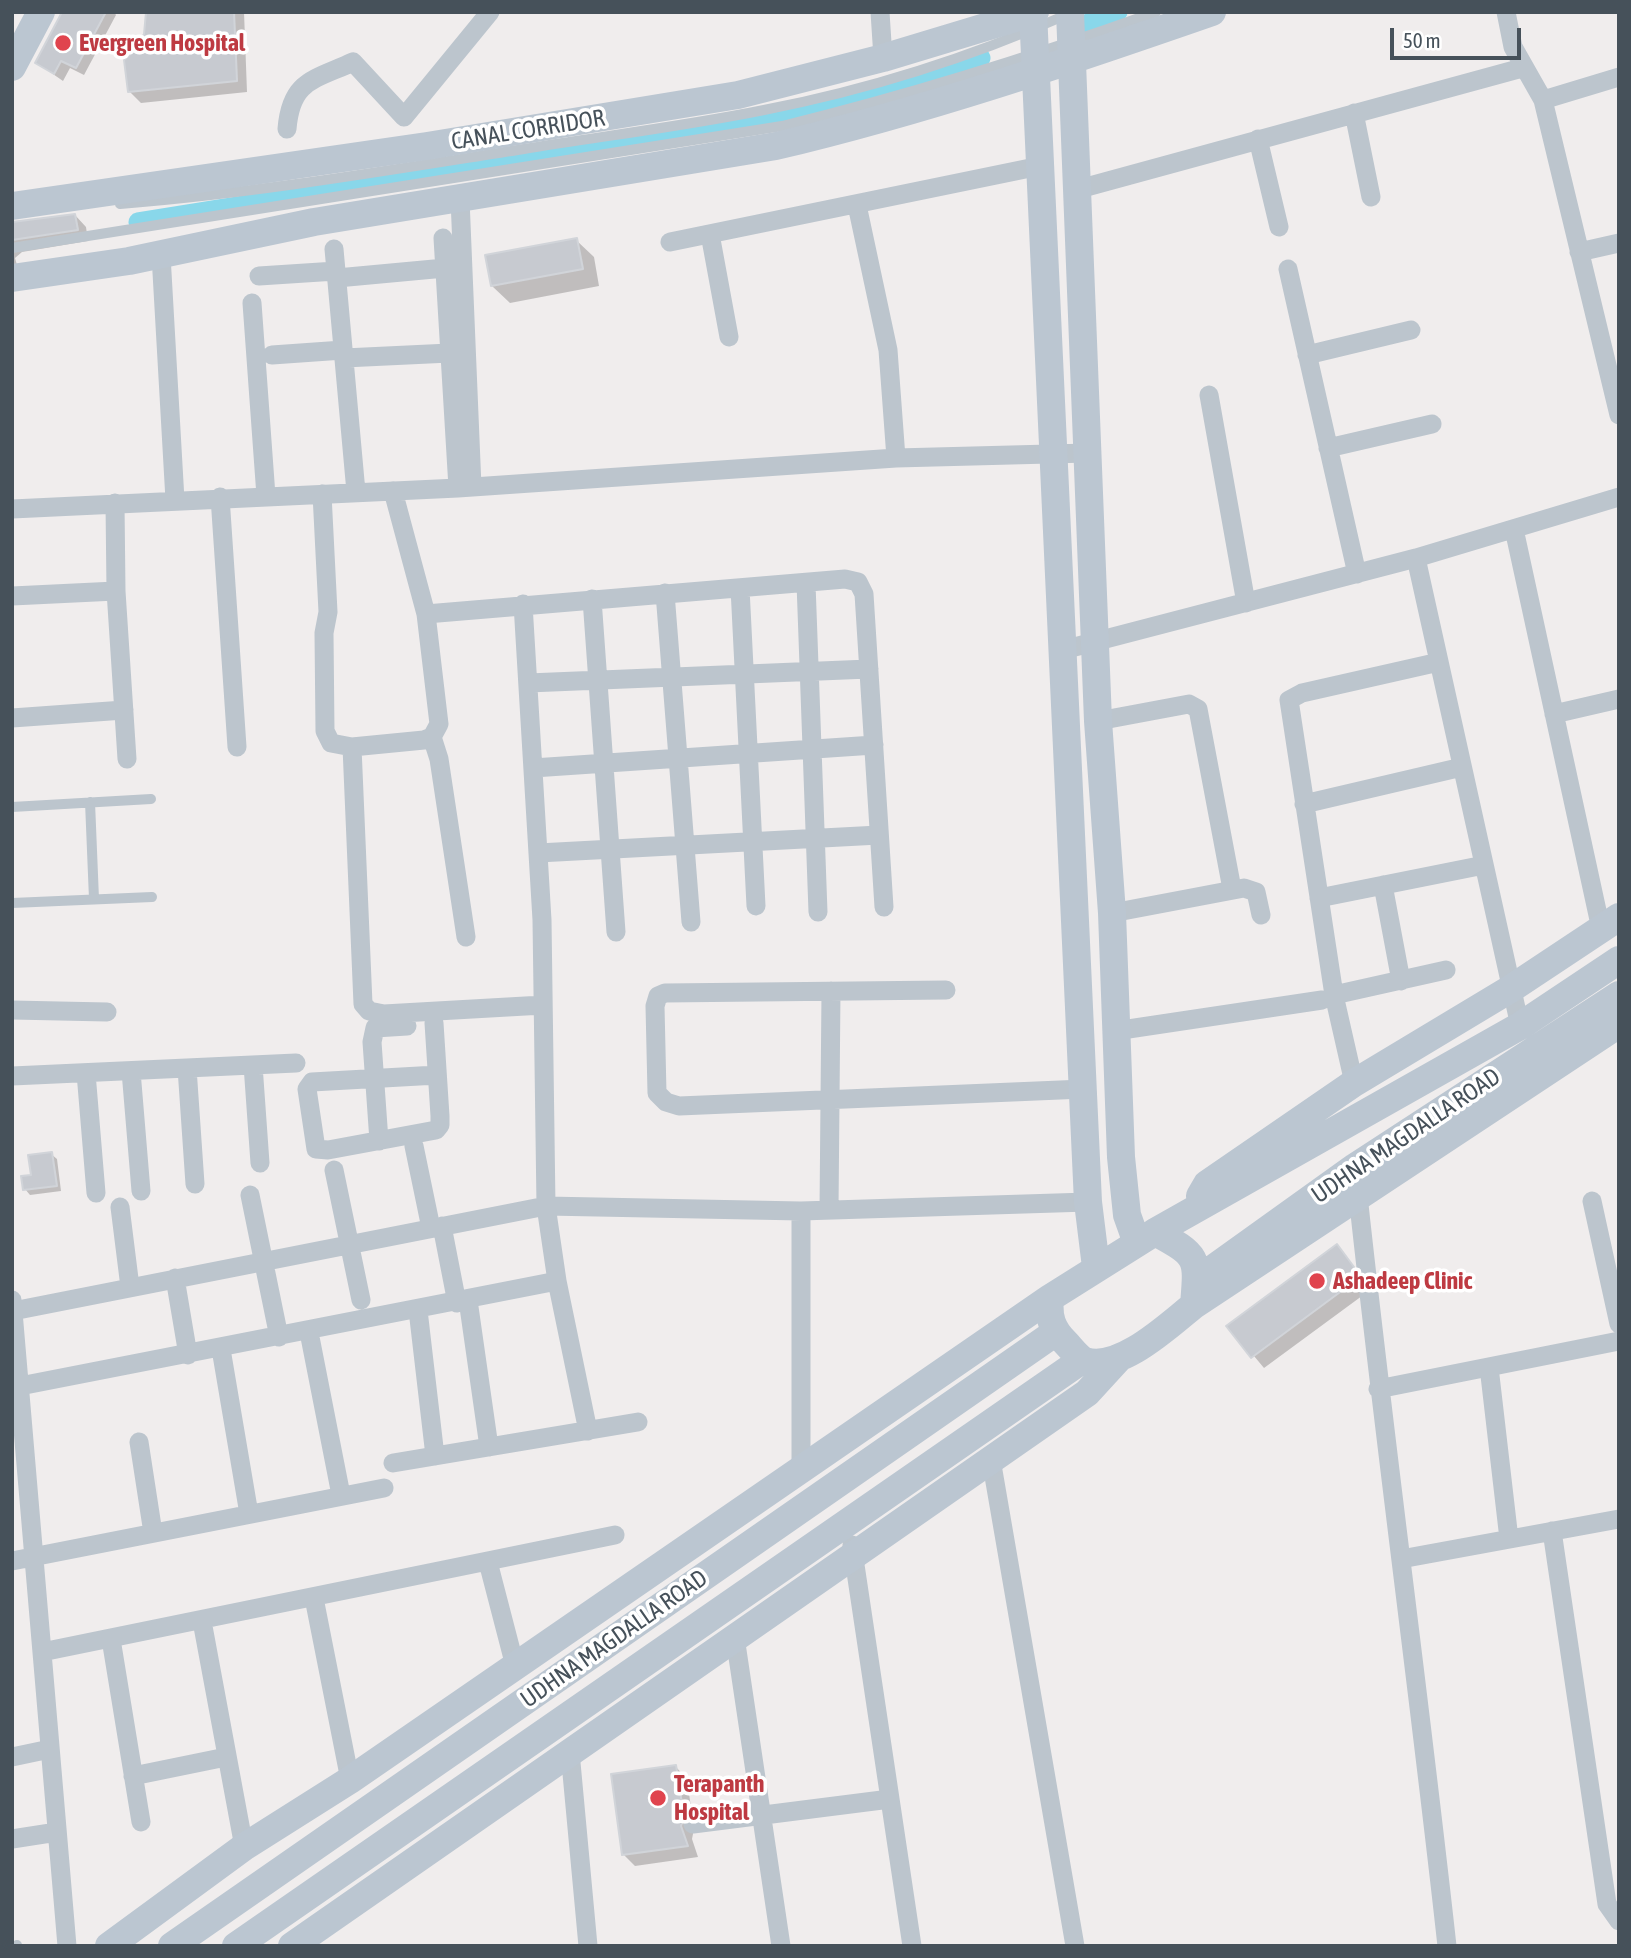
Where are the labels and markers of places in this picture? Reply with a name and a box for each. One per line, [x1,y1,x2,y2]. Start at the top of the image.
place label: Evergreen Hospital [79,29,245,57]
marker: Evergreen Hospital [53,33,73,53]
place label: Ashadeep Clinic [1333,1267,1472,1295]
marker: Ashadeep Clinic [1307,1271,1327,1291]
place label: Terapanth Hospital [674,1770,764,1826]
marker: Terapanth Hospital [648,1788,668,1808]

